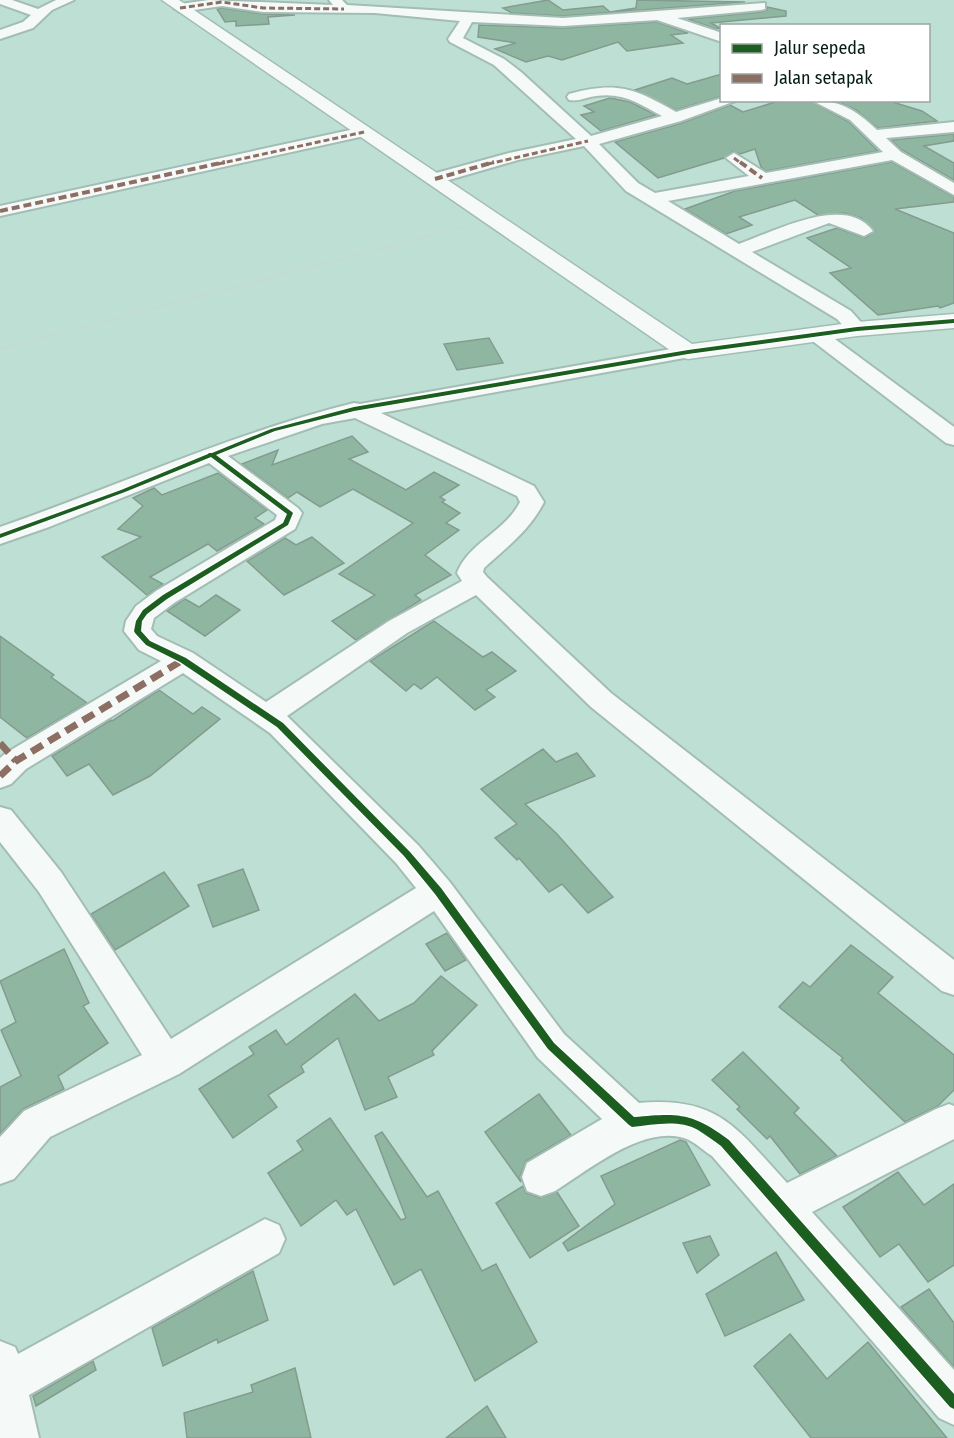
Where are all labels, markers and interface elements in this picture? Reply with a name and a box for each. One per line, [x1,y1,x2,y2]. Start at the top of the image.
legend [720,24,930,102]
text: Jalur sepeda [774,37,866,59]
text: Jalan setapak [774,67,873,89]

